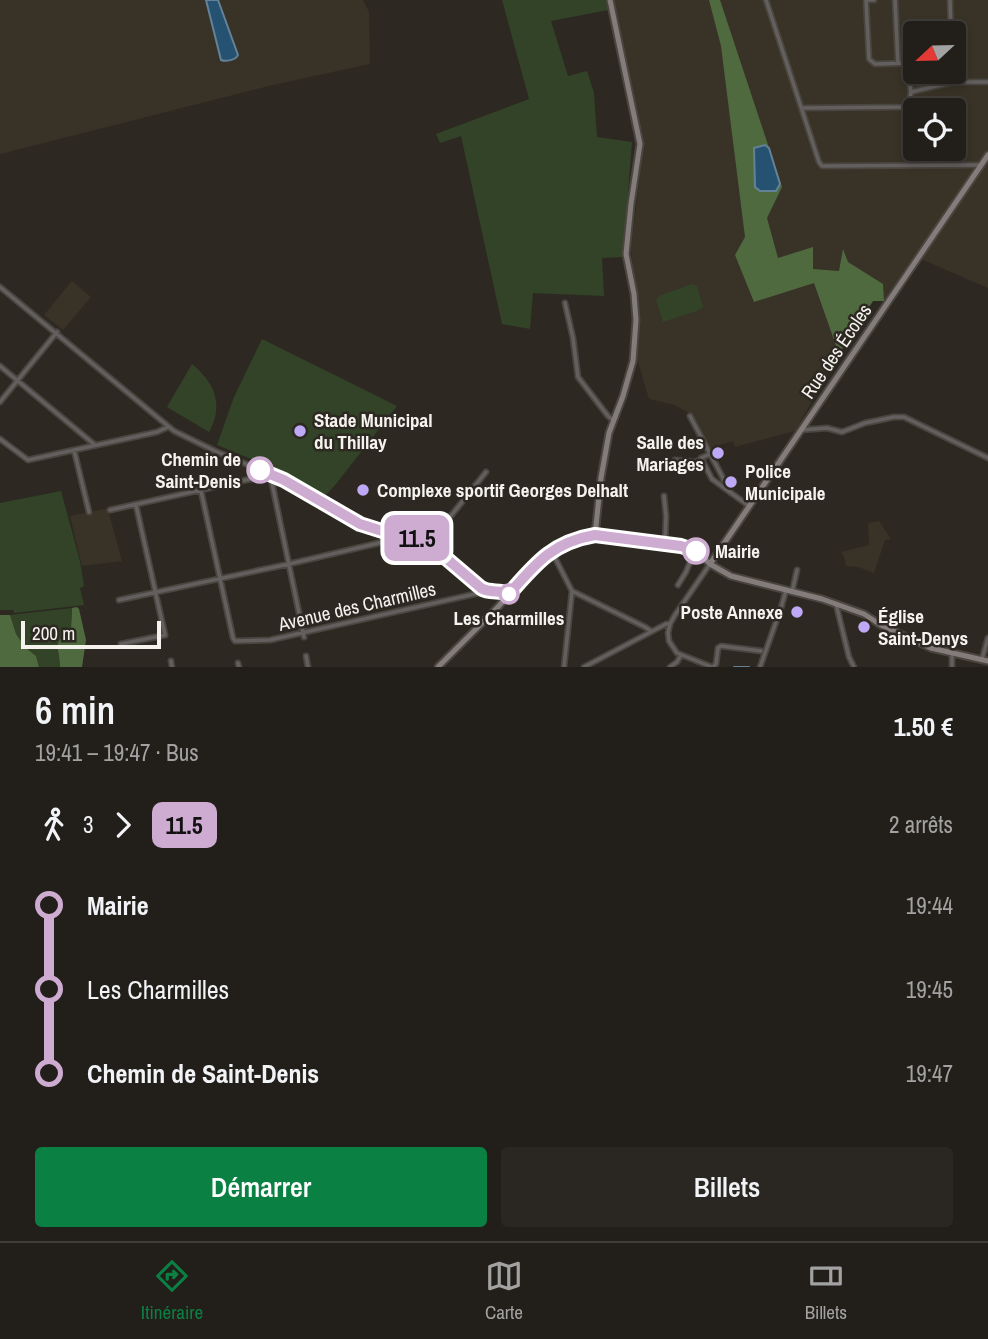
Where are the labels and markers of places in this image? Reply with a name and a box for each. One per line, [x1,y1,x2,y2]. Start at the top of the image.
place label: Stade Municipal du Thillay [314,407,433,455]
marker: Stade Municipal du Thillay [292,423,308,439]
place label: Salle des Mariages [636,429,704,477]
marker: Salle des Mariages [710,445,726,461]
place label: Chemin de Saint-Denis [155,446,241,494]
marker: Chemin de Saint-Denis [247,457,273,483]
place label: Police Municipale [745,458,826,506]
marker: Police Municipale [723,474,739,490]
place label: Complexe sportif Georges Delhalt [377,477,628,503]
marker: Complexe sportif Georges Delhalt [355,482,371,498]
marker: Mairie [683,538,709,564]
place label: Mairie [715,538,760,564]
marker: Les Charmilles [499,584,519,604]
place label: Poste Annexe [681,599,783,625]
place label: Église Saint-Denys [878,603,968,651]
marker: Poste Annexe [789,604,805,620]
place label: Les Charmilles [454,605,564,631]
marker: Église Saint-Denys [856,619,872,635]

